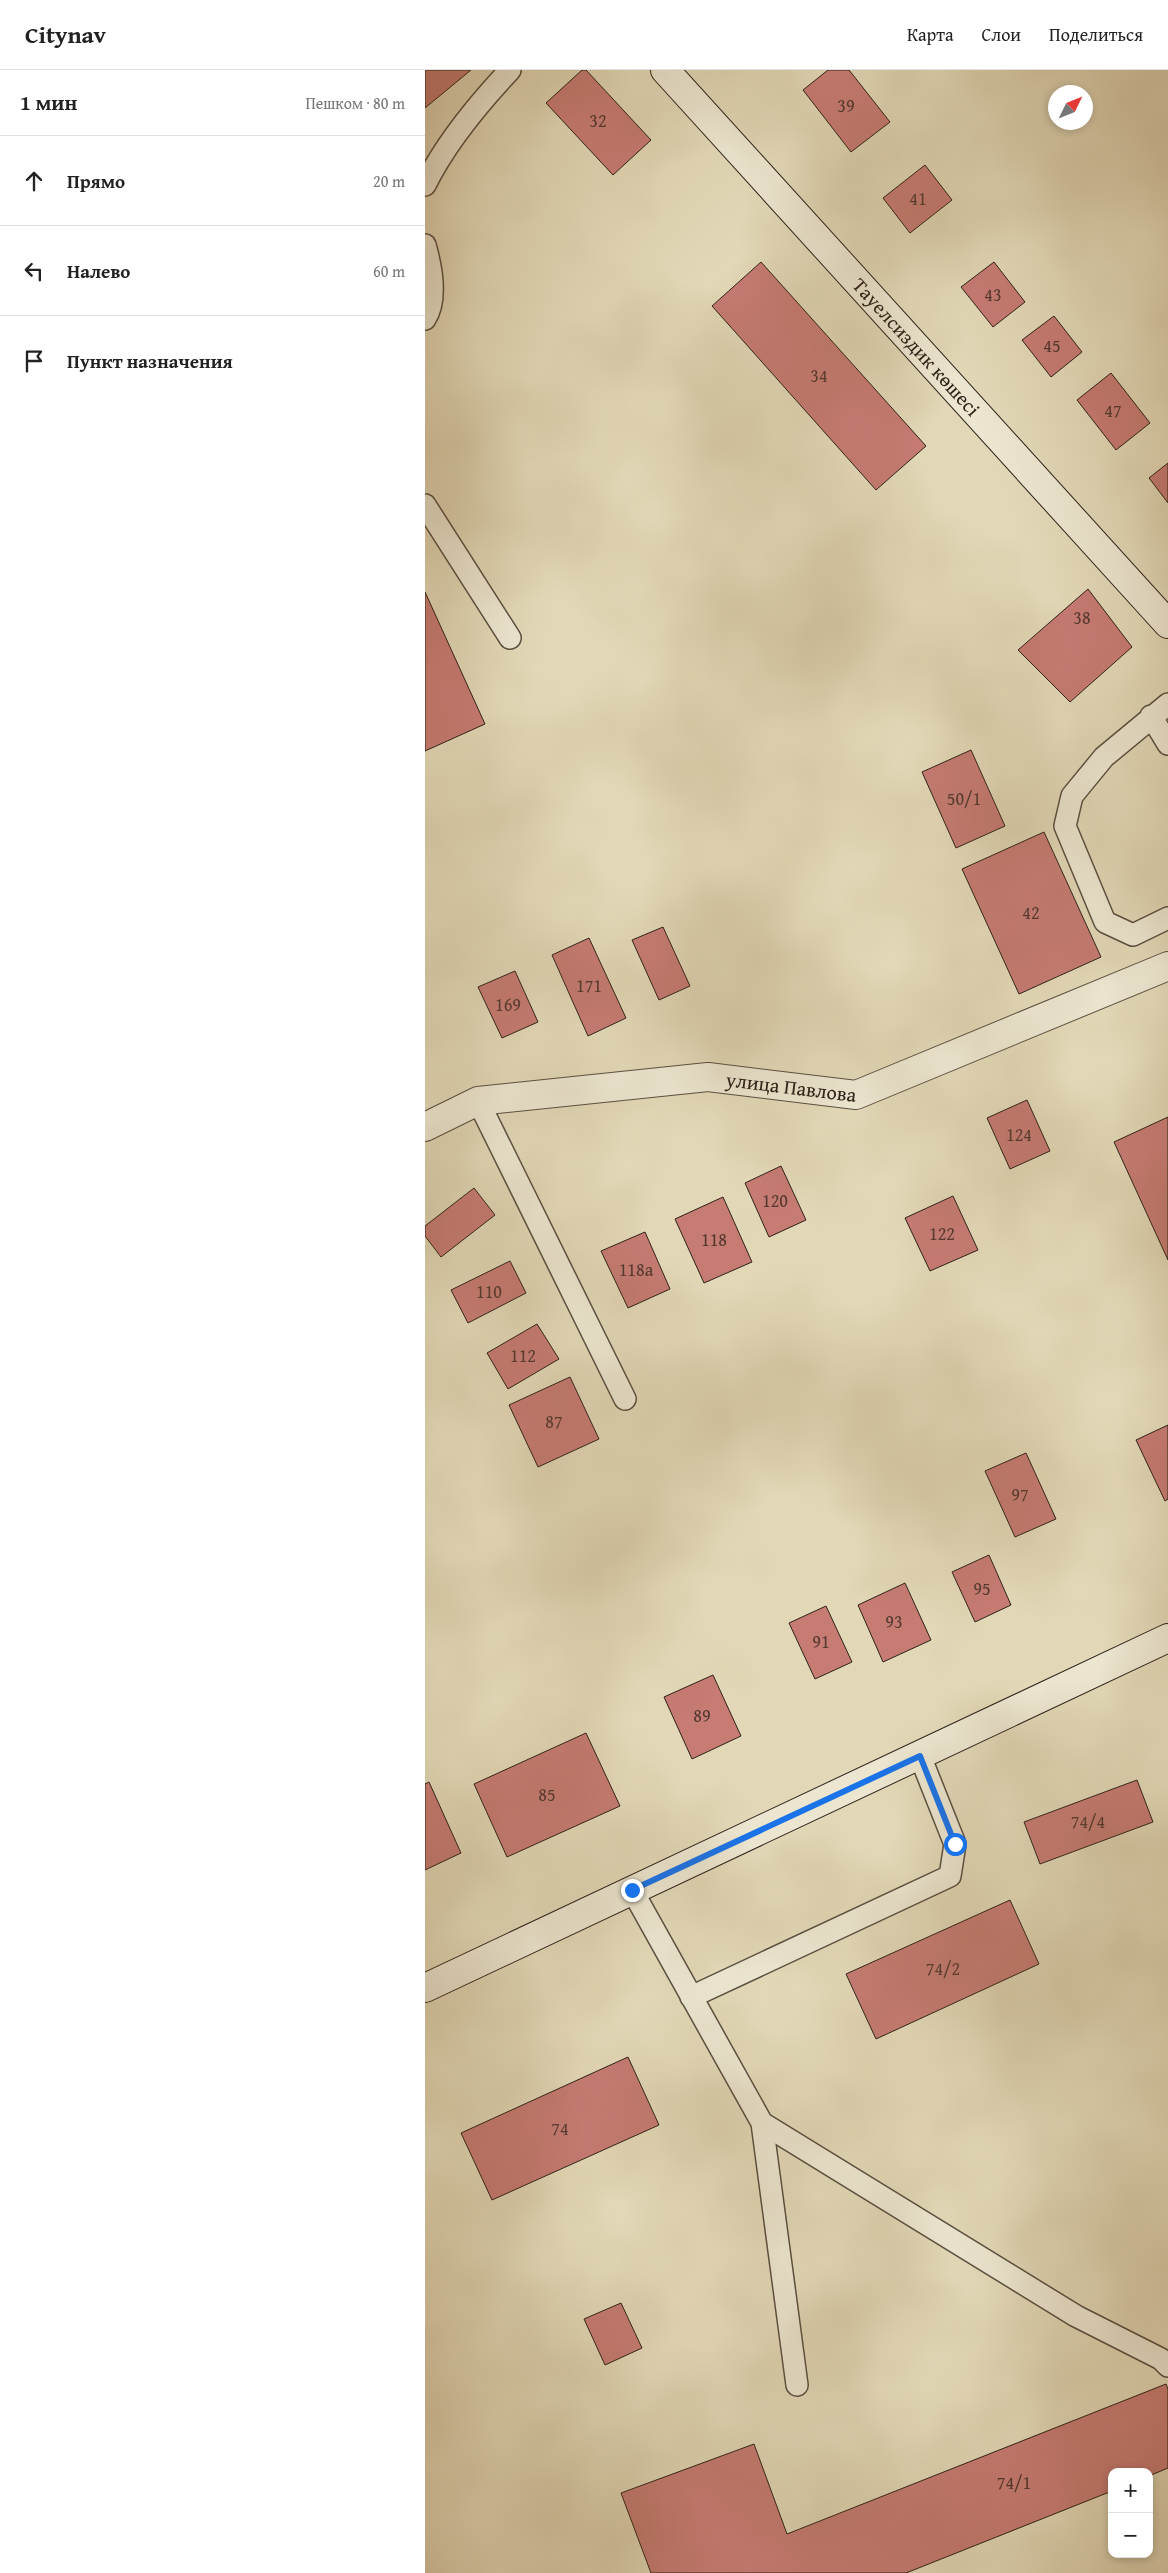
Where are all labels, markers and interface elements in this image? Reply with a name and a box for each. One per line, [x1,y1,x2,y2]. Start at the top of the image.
text: Citynav [25,17,106,52]
text: Карта [907,21,954,48]
text: Слои [982,21,1021,48]
text: Поделиться [1049,21,1143,48]
north arrow [1048,85,1093,130]
text: 1 мин [20,87,77,118]
text: Пешком · 80 m [305,91,405,115]
house number: 39 [837,92,855,119]
house number: 32 [589,107,607,134]
icon: ahead [20,167,48,195]
text: Прямо [67,167,125,195]
text: 20 m [373,169,405,193]
house number: 41 [909,185,927,212]
icon: left [20,257,48,285]
text: Налево [67,257,130,285]
text: 60 m [373,259,405,283]
street label: Тауелсиздик көшесі [846,271,988,423]
house number: 43 [984,281,1002,308]
house number: 45 [1043,332,1061,359]
icon: arrive [20,347,48,375]
text: Пункт назначения [67,347,233,375]
house number: 34 [810,362,828,389]
house number: 47 [1104,397,1122,424]
house number: 38 [1073,604,1091,631]
house number: 50/1 [947,785,981,812]
house number: 42 [1022,899,1040,926]
house number: 171 [576,972,602,999]
house number: 169 [495,991,521,1018]
street label: улица Павлова [723,1064,858,1109]
house number: 124 [1006,1121,1032,1148]
house number: 120 [762,1187,788,1214]
house number: 122 [929,1220,955,1247]
house number: 118 [701,1226,727,1253]
house number: 118а [619,1256,654,1283]
house number: 110 [476,1278,502,1305]
house number: 112 [510,1342,536,1369]
house number: 87 [545,1408,563,1435]
house number: 97 [1011,1481,1029,1508]
house number: 95 [973,1575,991,1602]
house number: 93 [885,1608,903,1635]
house number: 91 [812,1628,830,1655]
house number: 89 [693,1702,711,1729]
house number: 85 [538,1781,556,1808]
house number: 74/4 [1071,1808,1105,1835]
route start [944,1833,967,1856]
route end [621,1879,644,1902]
house number: 74/2 [926,1955,960,1982]
house number: 74 [551,2115,569,2142]
map controls [1108,2468,1153,2558]
button: + [1108,2468,1153,2513]
house number: 74/1 [997,2469,1031,2496]
button: − [1108,2513,1153,2558]

